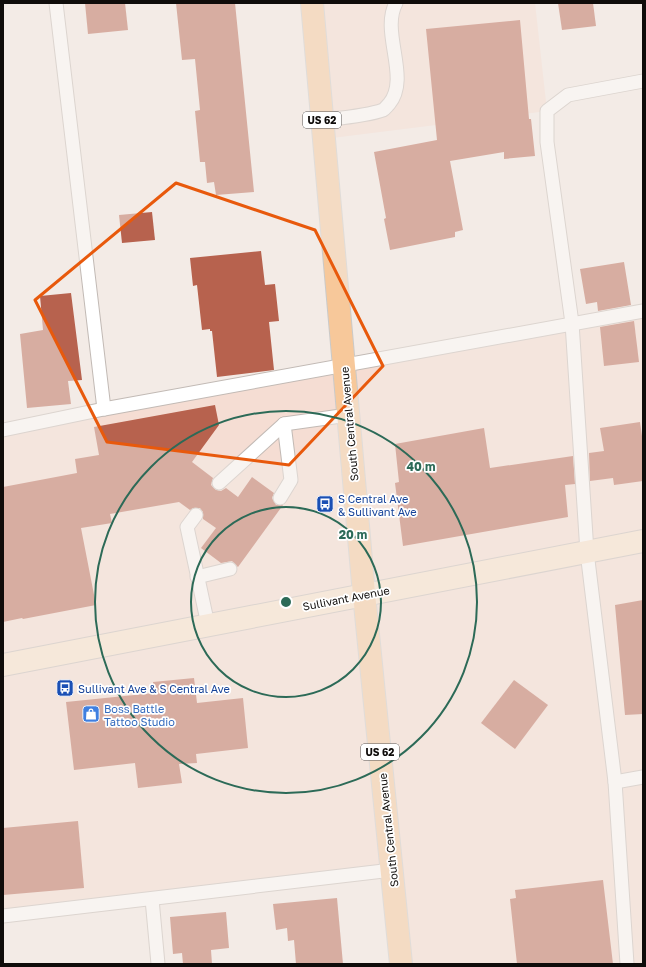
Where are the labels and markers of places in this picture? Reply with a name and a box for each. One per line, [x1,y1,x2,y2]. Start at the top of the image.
place label: S Central Ave & Sullivant Ave [338,492,417,518]
bus stop icon: S Central Ave & Sullivant Ave [315,494,335,514]
centre of rings [279,595,293,609]
bus stop icon: Sullivant Ave & S Central Ave [55,678,75,698]
place label: Sullivant Ave & S Central Ave [78,682,230,695]
place label: Boss Battle Tattoo Studio [104,702,175,728]
shop icon: Boss Battle Tattoo Studio [81,704,101,724]

